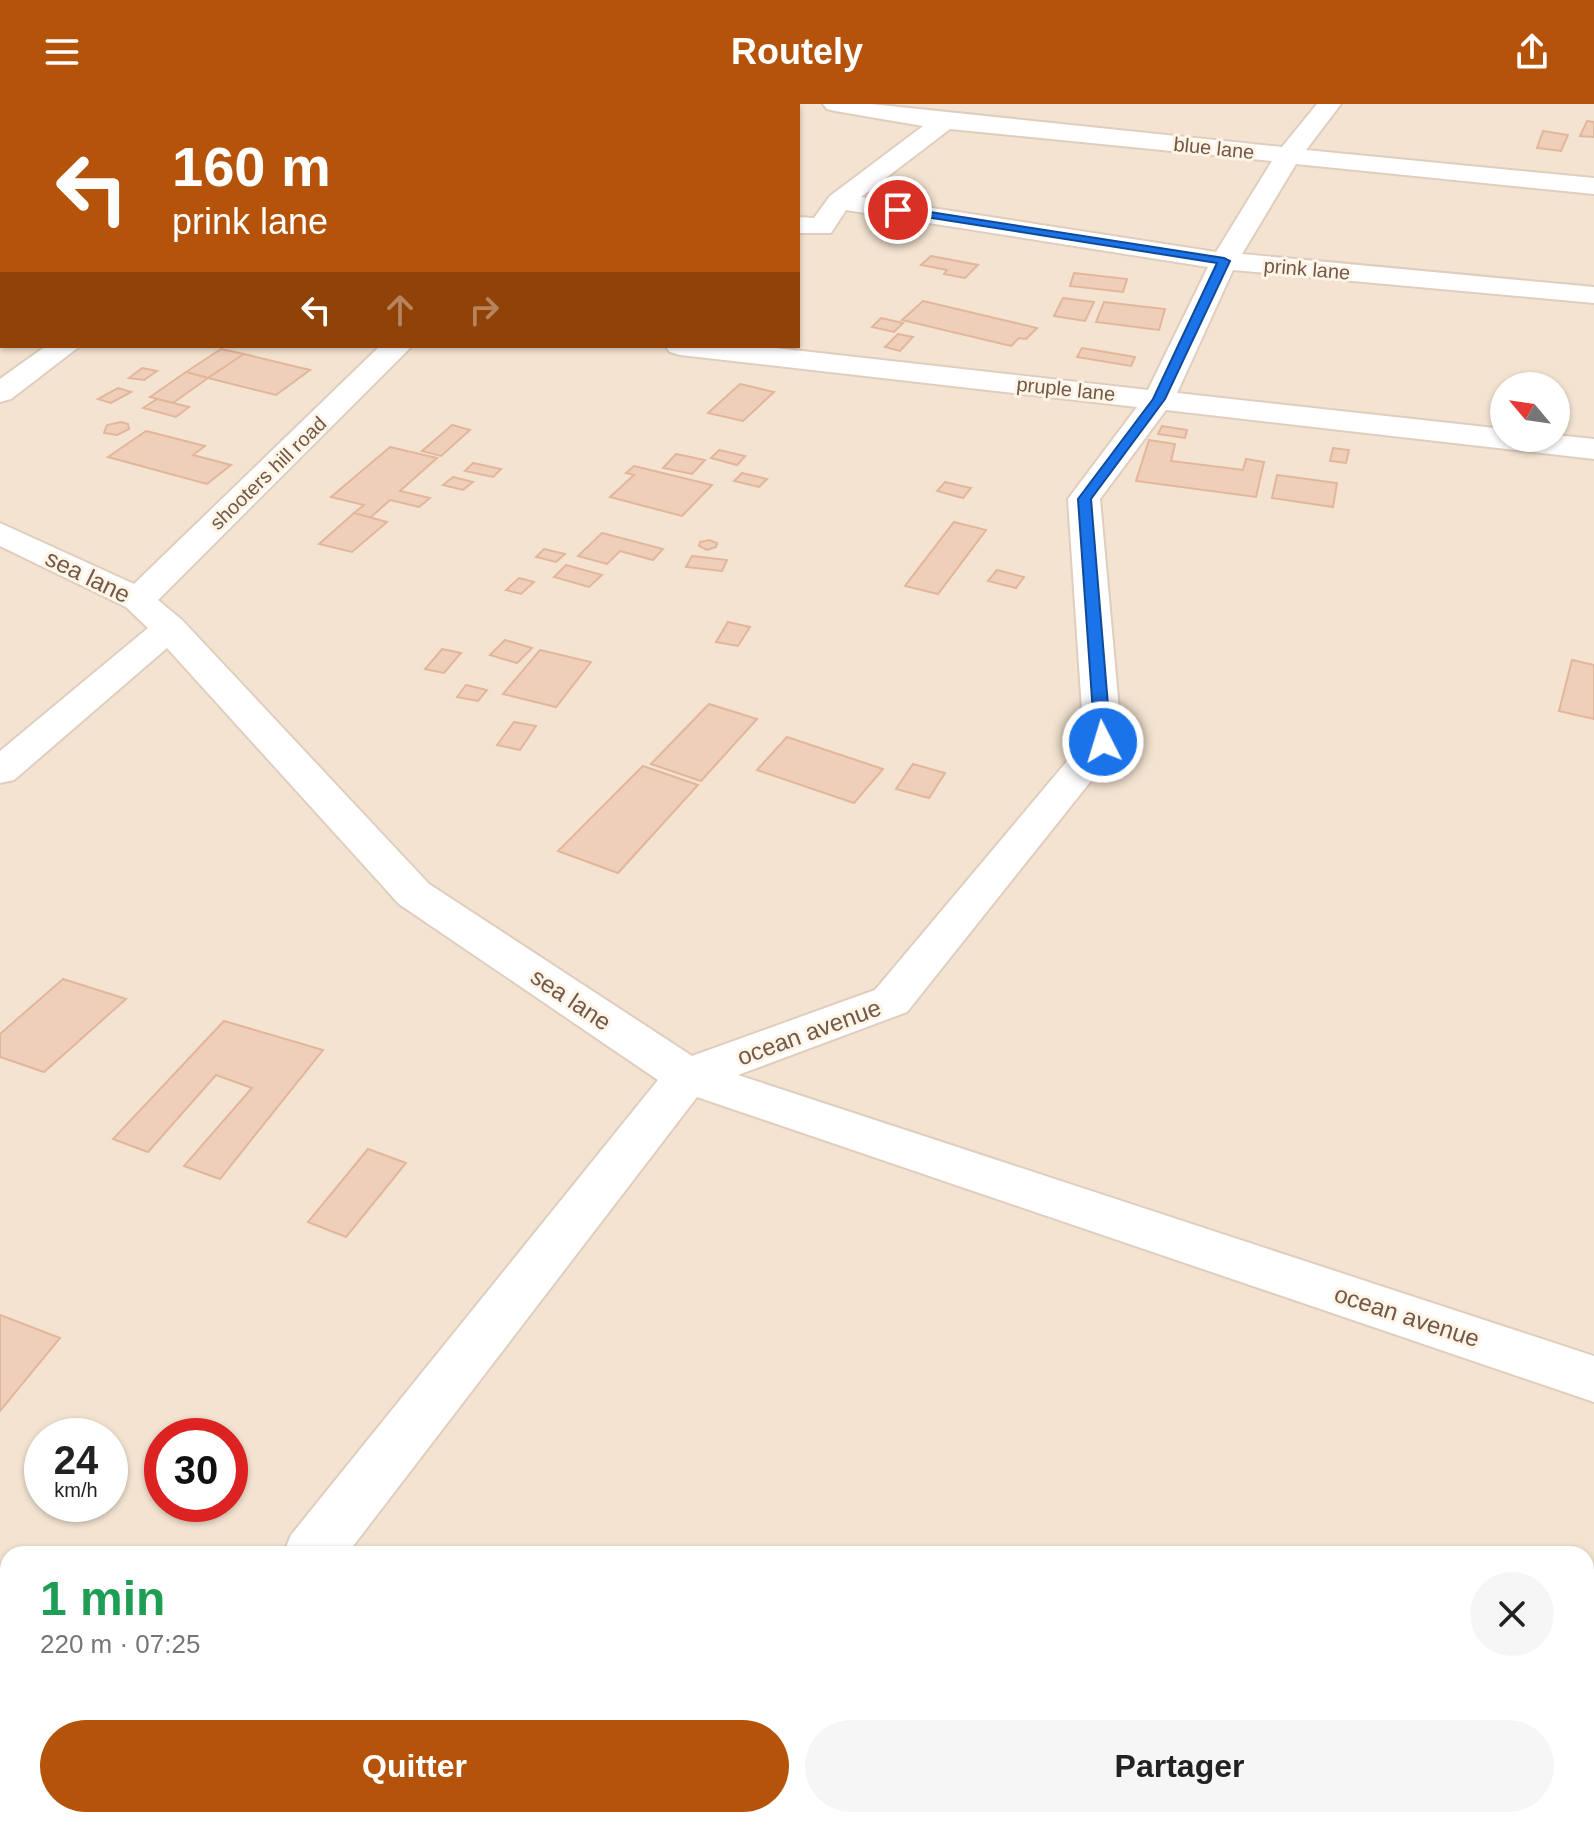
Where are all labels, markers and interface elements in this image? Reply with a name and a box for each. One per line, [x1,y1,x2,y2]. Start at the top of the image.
icon: menu [40,30,84,74]
icon: share [1510,30,1554,74]
text: Routely [731,31,863,72]
street label: blue lane [1172,133,1256,163]
text: 160 m [172,135,331,198]
icon: left [40,136,144,240]
pin [864,176,932,244]
icon: arrive [876,188,920,232]
text: prink lane [172,201,328,242]
street label: prink lane [1263,254,1351,284]
icon: left [294,288,338,332]
icon: ahead [378,288,422,332]
icon: right [462,288,506,332]
north arrow [1490,372,1570,452]
map controls [1490,372,1570,452]
street label: pruple lane [1016,373,1116,405]
street label: shooters hill road [206,412,330,534]
street label: sea lane [41,544,135,608]
position arrow [1061,700,1145,784]
street label: sea lane [526,962,616,1036]
street label: ocean avenue [734,994,884,1070]
street label: ocean avenue [1331,1280,1483,1352]
speed limit sign: 30 [144,1418,248,1522]
text: 24 [54,1438,98,1482]
text: km/h [54,1479,98,1501]
text: 1 min [40,1572,165,1625]
button: close [1470,1572,1554,1656]
text: 220 m · 07:25 [40,1629,200,1659]
button: Quitter [40,1720,789,1812]
button: Partager [805,1720,1554,1812]

